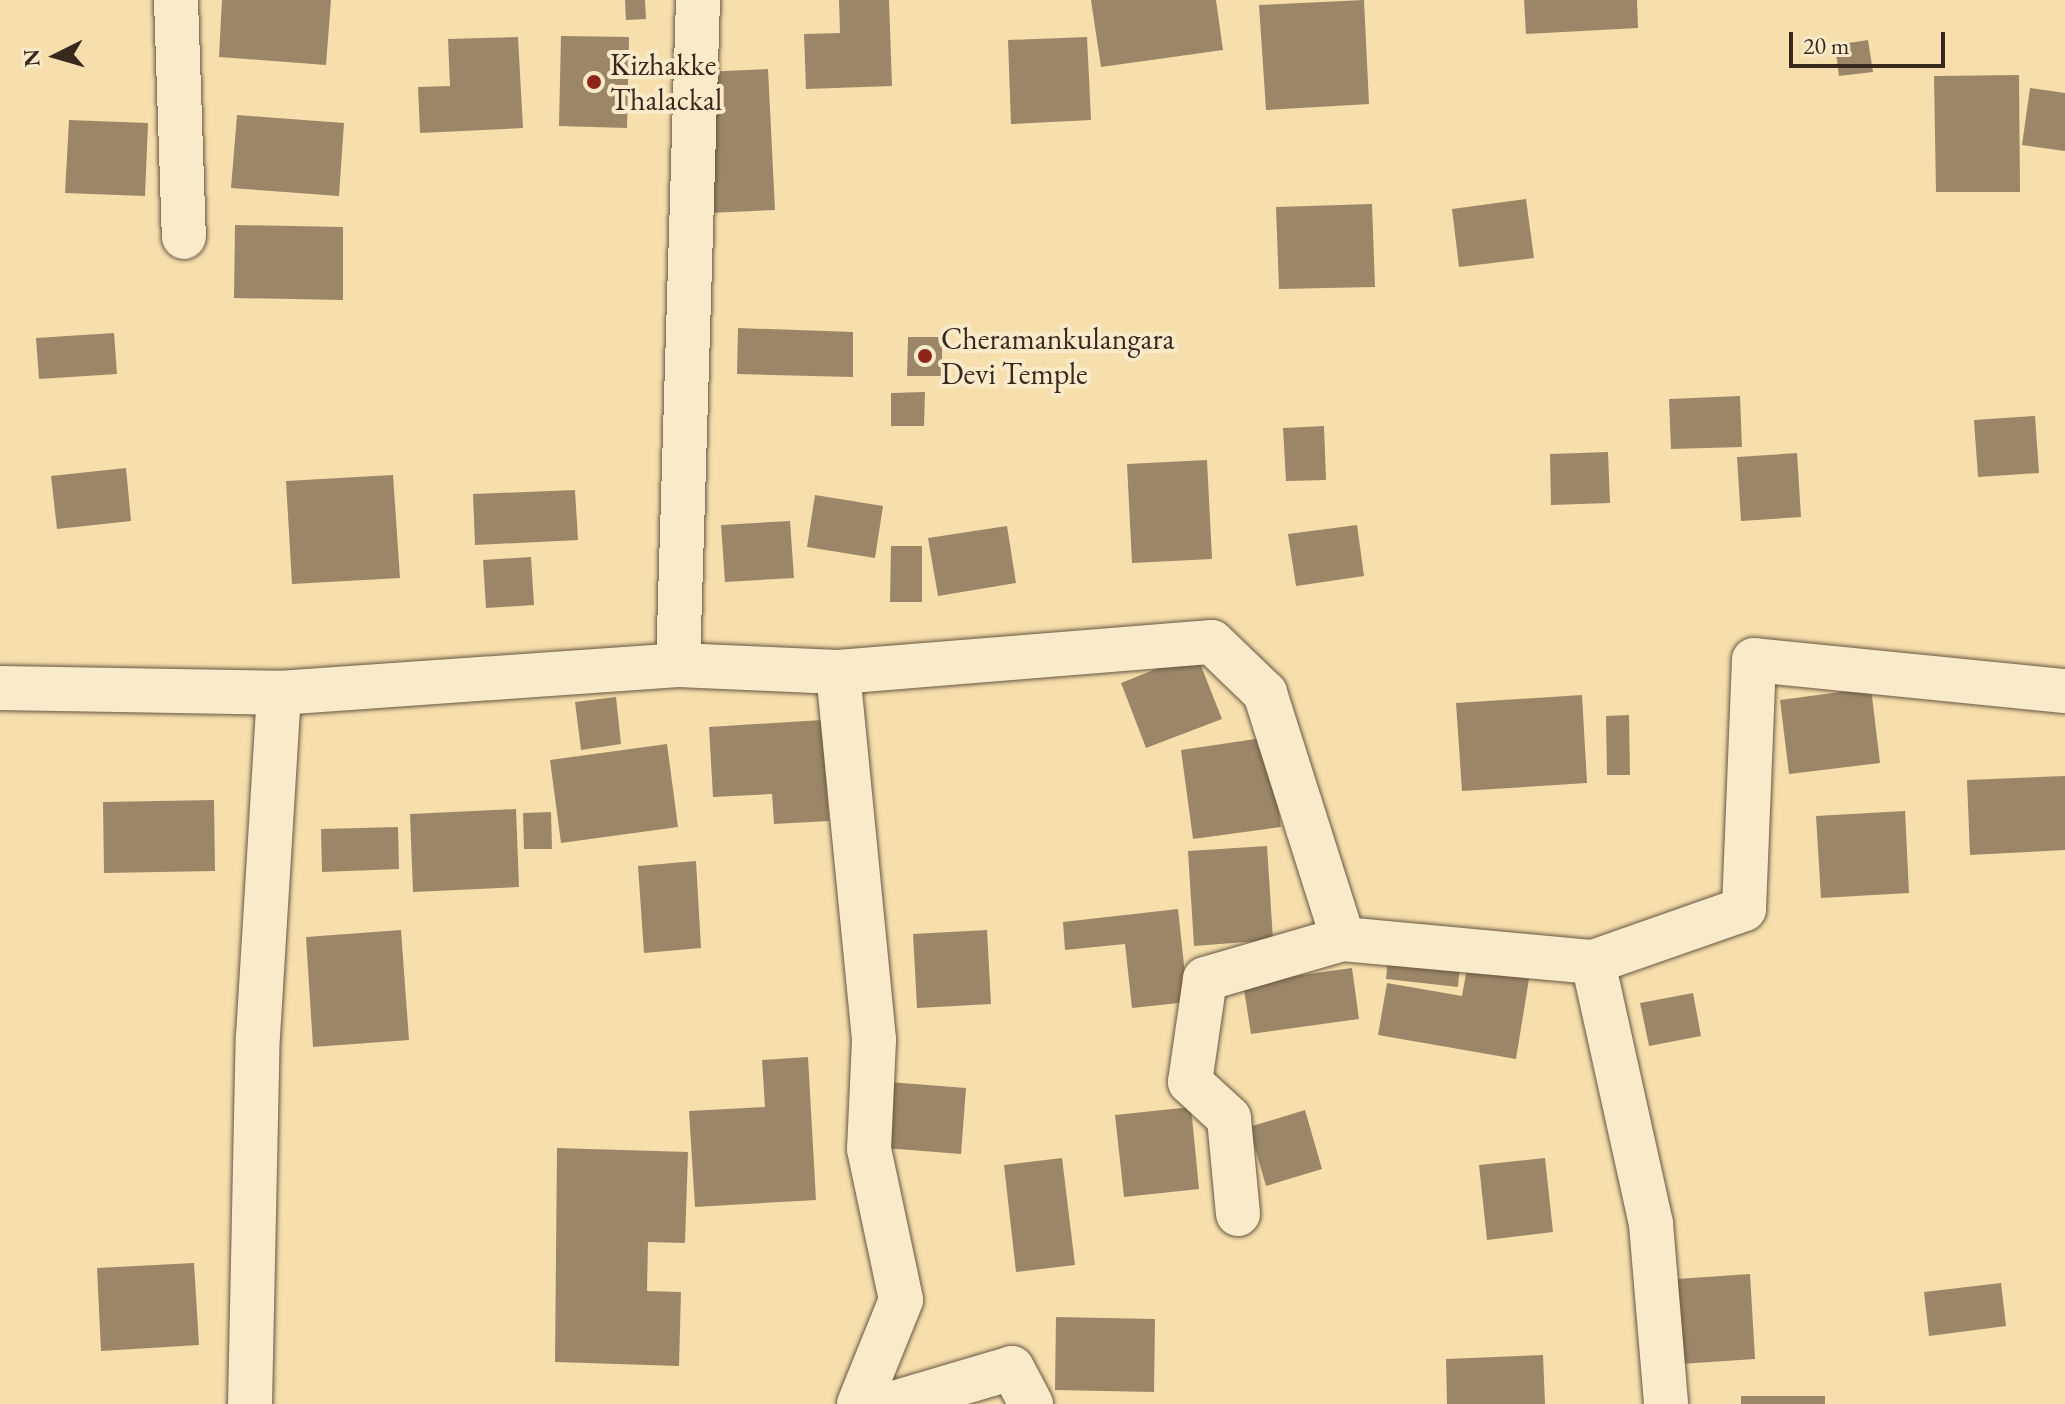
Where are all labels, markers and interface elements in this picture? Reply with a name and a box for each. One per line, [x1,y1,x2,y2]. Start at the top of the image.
north arrow [16,16,96,96]
scale bar [1793,16,1949,66]
text: 20 m [1803,30,1850,61]
place label: Kizhakke Thalackal [610,47,722,118]
text: N [16,48,47,68]
marker: Kizhakke Thalackal [585,73,603,91]
place label: Cheramankulangara Devi Temple [941,321,1174,392]
marker: Cheramankulangara Devi Temple [916,347,934,365]

